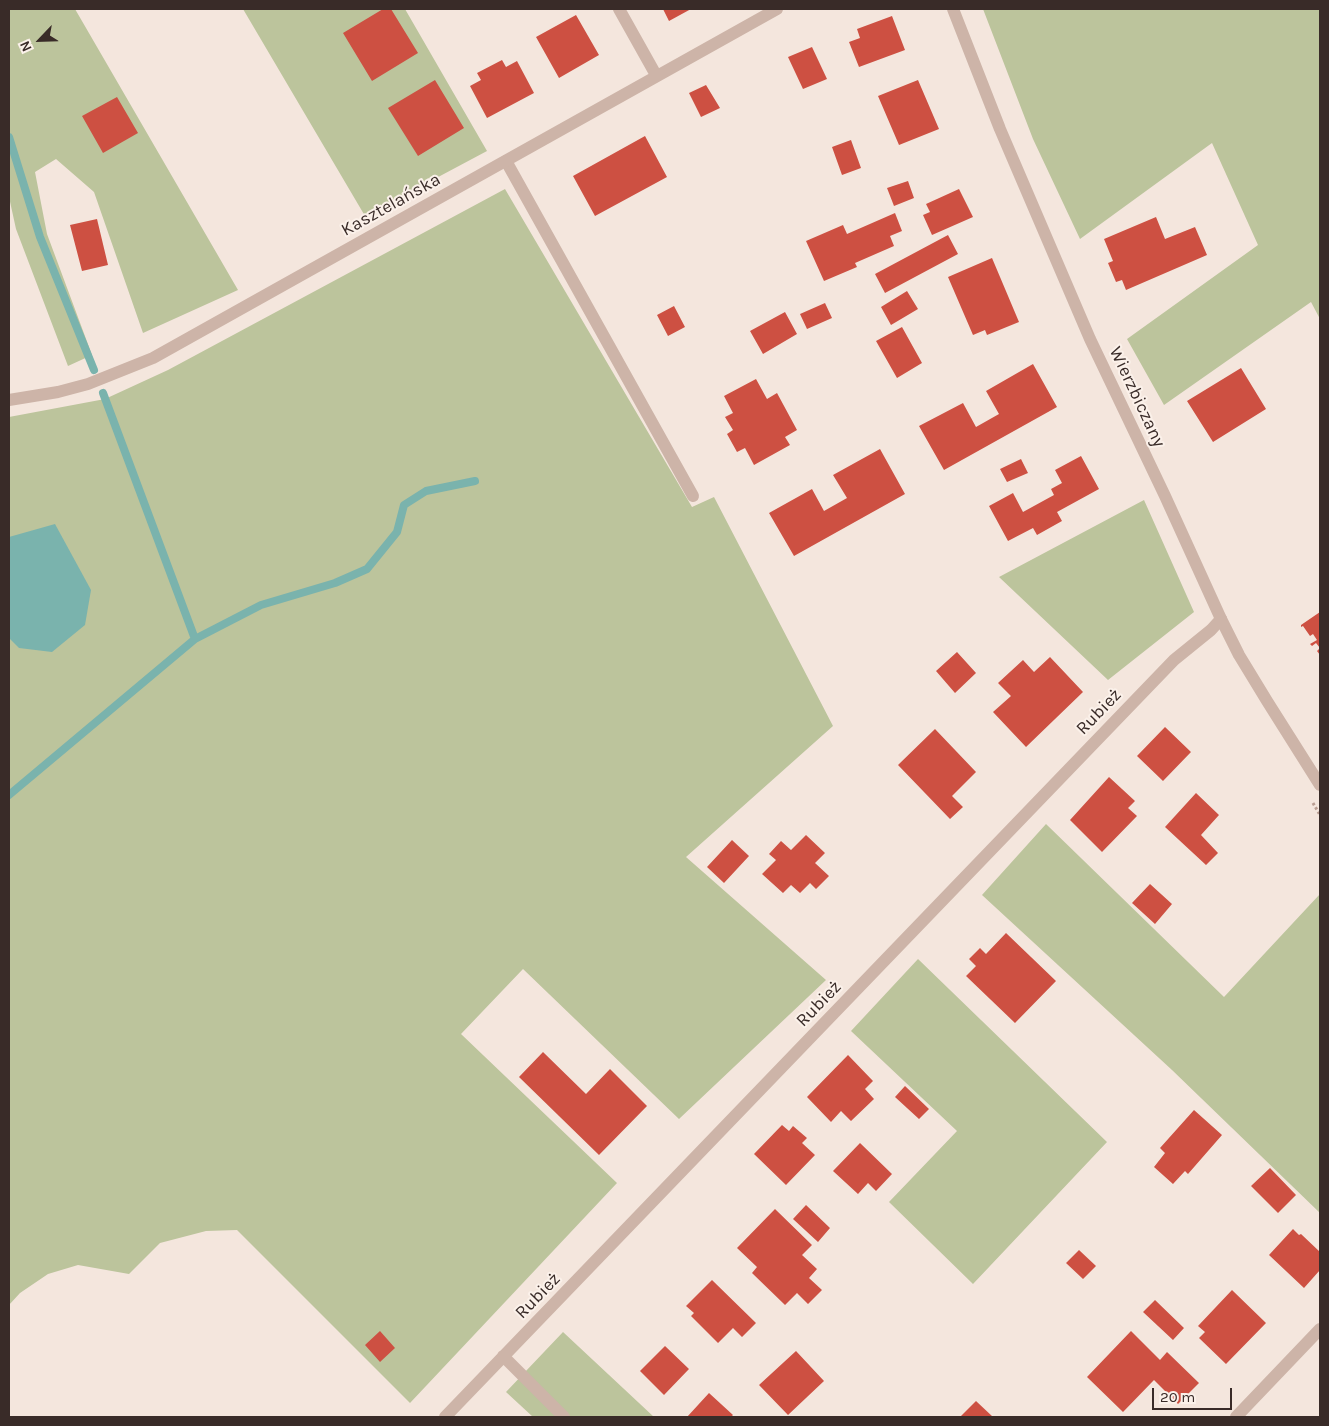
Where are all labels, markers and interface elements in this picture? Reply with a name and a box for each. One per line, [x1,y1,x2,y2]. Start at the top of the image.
north arrow [15,15,65,65]
text: N [16,38,36,54]
street label: Kasztelańska [338,169,444,241]
street label: Wierzbiczany [1104,343,1170,451]
street label: Rubież [1072,684,1126,740]
street label: Rubież [792,976,846,1032]
street label: Rubież [511,1268,565,1324]
scale bar [1154,1378,1234,1410]
text: 20 m [1160,1388,1195,1406]

